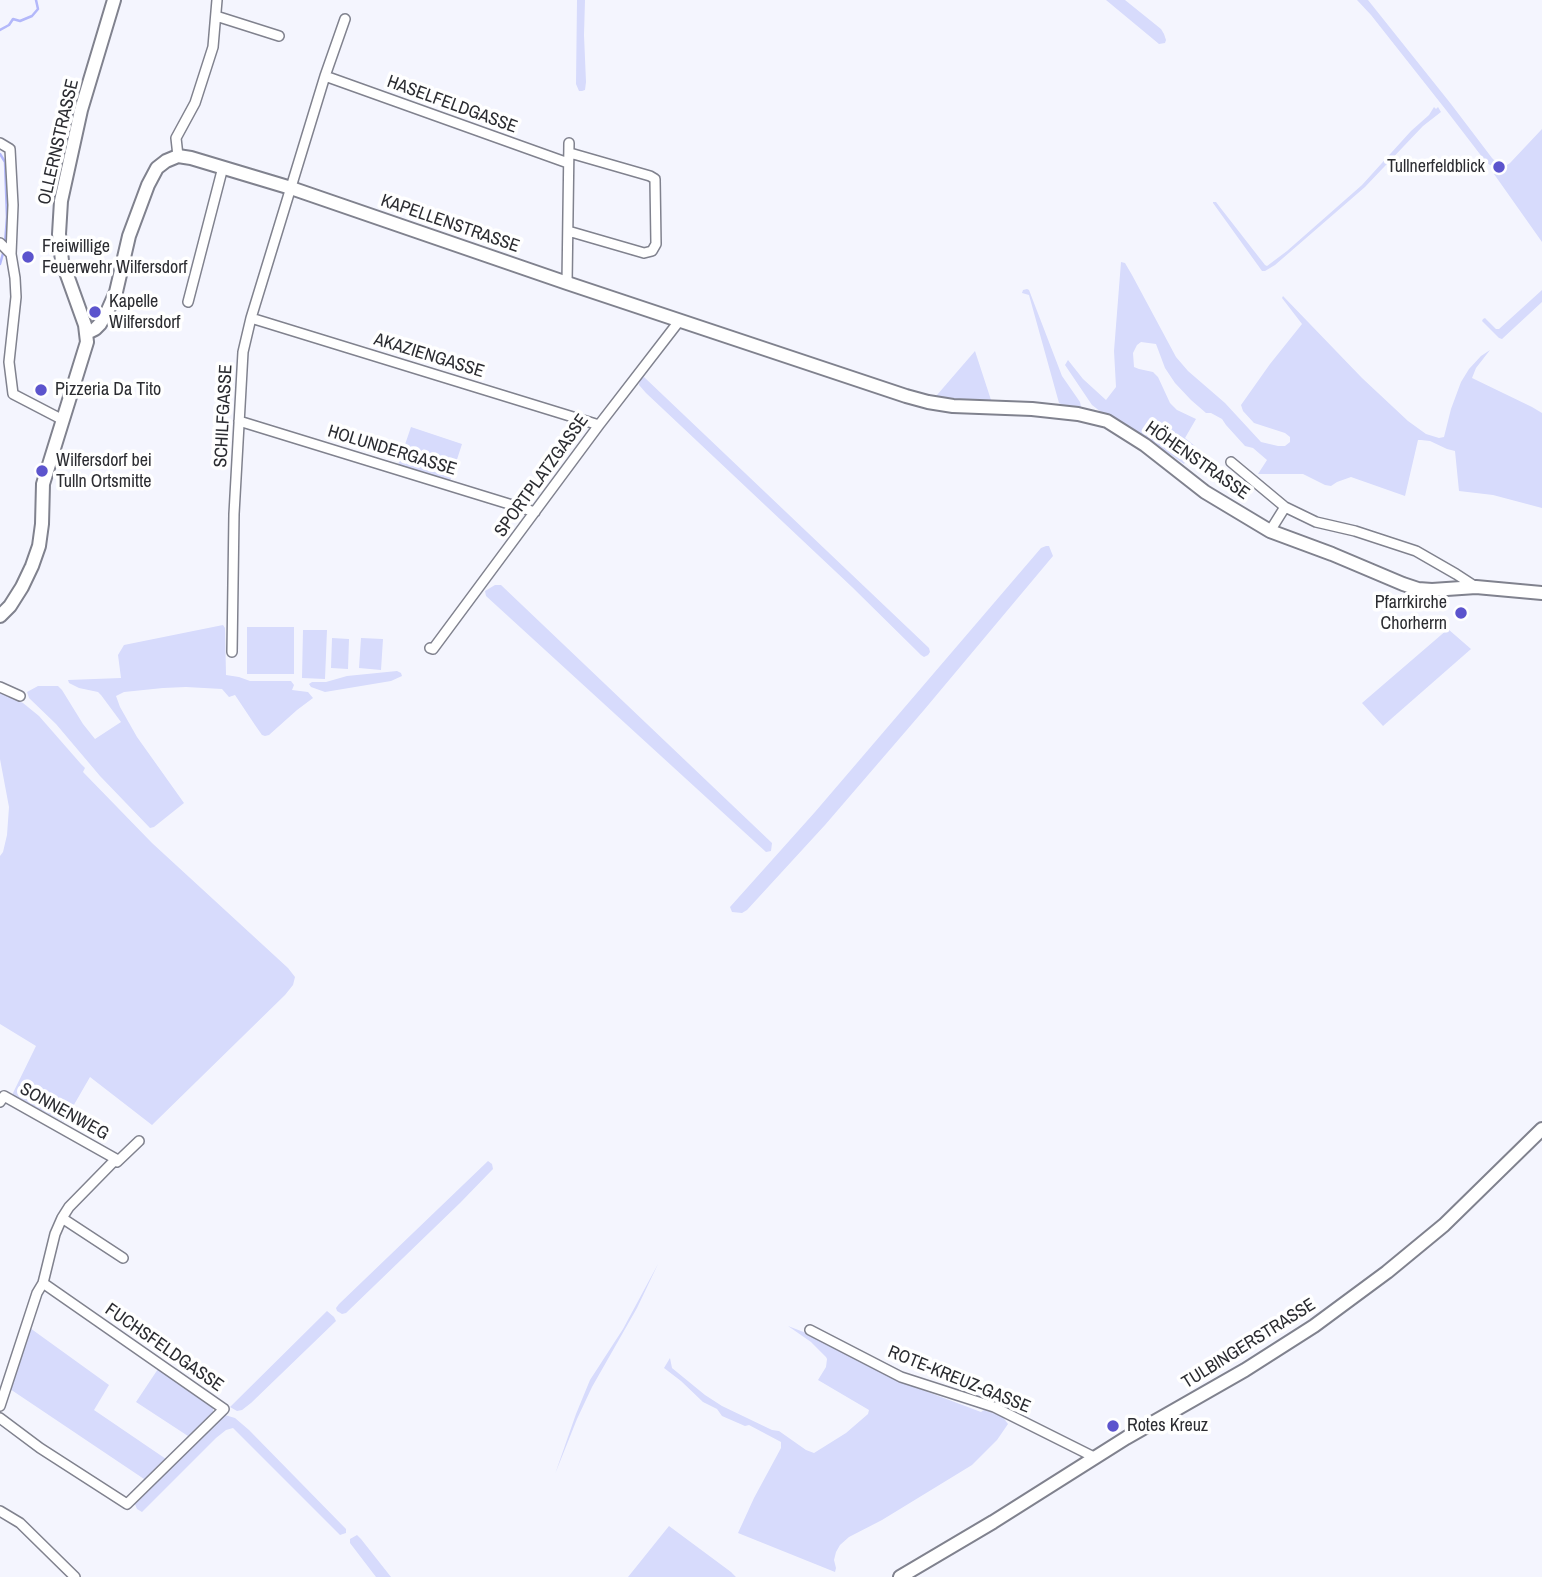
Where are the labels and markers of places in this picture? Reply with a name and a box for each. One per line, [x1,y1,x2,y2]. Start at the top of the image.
place label: Tullnerfeldblick [1387,156,1485,178]
marker: Tullnerfeldblick [1491,159,1507,175]
place label: Freiwillige Feuerwehr Wilfersdorf [42,236,187,278]
marker: Freiwillige Feuerwehr Wilfersdorf [20,249,36,265]
place label: Kapelle Wilfersdorf [109,291,180,334]
marker: Kapelle Wilfersdorf [87,304,103,320]
place label: Pizzeria Da Tito [55,379,161,401]
marker: Pizzeria Da Tito [33,382,49,398]
place label: Wilfersdorf bei Tulln Ortsmitte [56,450,152,492]
marker: Wilfersdorf bei Tulln Ortsmitte [34,463,50,479]
place label: Pfarrkirche Chorherrn [1375,592,1447,634]
marker: Pfarrkirche Chorherrn [1453,605,1469,621]
place label: Rotes Kreuz [1127,1415,1208,1437]
marker: Rotes Kreuz [1105,1418,1121,1434]

